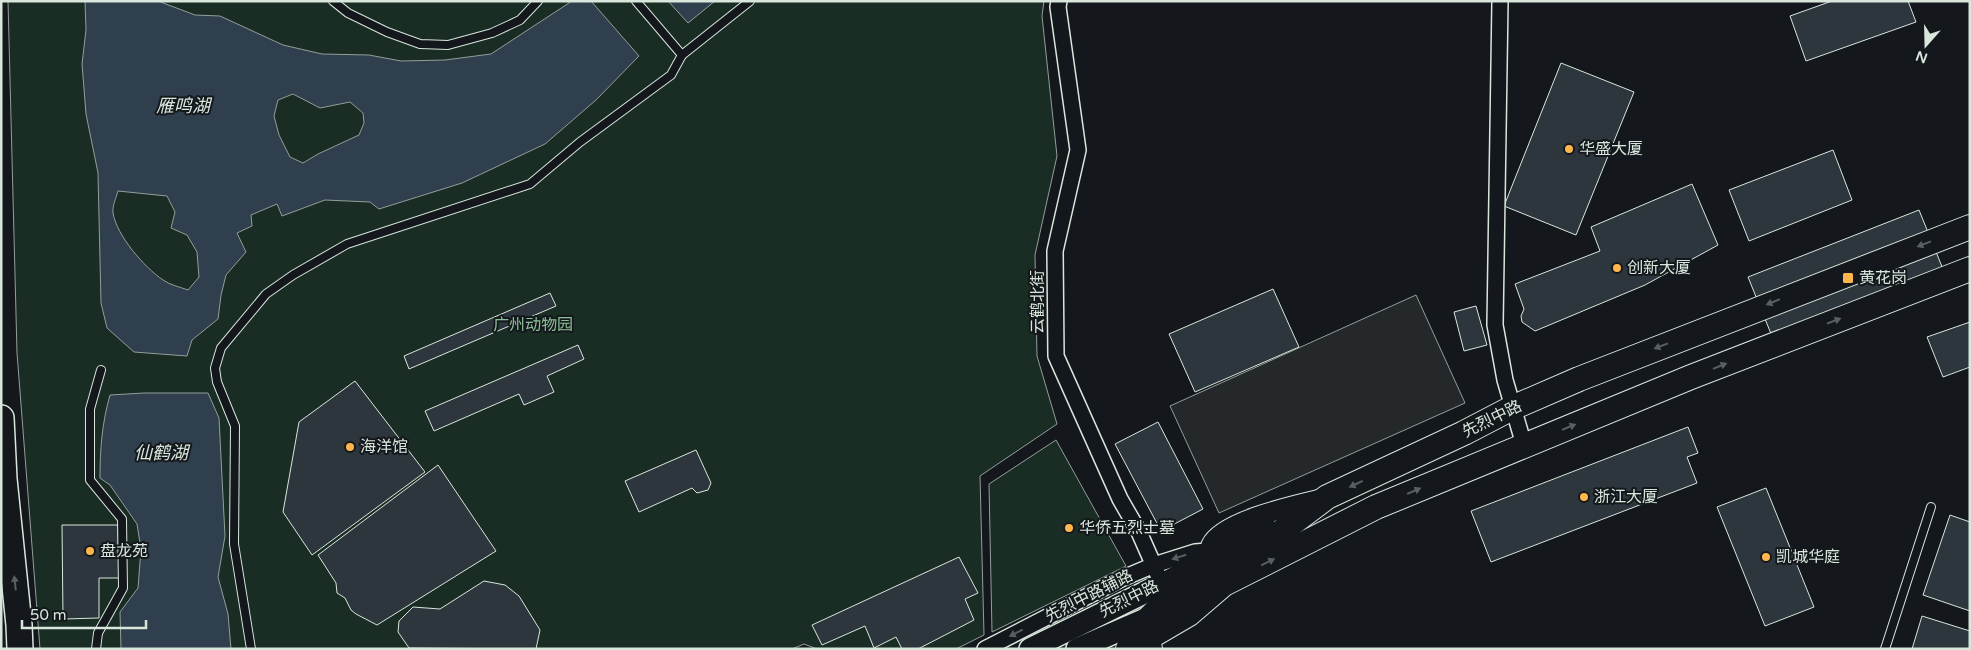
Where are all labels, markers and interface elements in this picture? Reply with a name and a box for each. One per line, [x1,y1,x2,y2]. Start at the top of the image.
north arrow [1901,20,1951,70]
text: N [1914,47,1930,67]
water label: 雁鸣湖 [156,95,213,117]
place label: 华盛大厦 [1579,139,1643,159]
marker: 华盛大厦 [1563,143,1575,155]
one-way arrow [1916,240,1931,248]
place label: 创新大厦 [1627,258,1691,278]
marker: 创新大厦 [1611,262,1623,274]
place label: 黄花岗 [1859,268,1907,288]
street label: 云鹤北街 [1028,270,1048,334]
marker: 黄花岗 [1841,271,1855,285]
one-way arrow [1765,299,1780,307]
park label: 广州动物园 [493,315,573,335]
one-way arrow [1827,317,1842,325]
one-way arrow [1653,342,1668,350]
one-way arrow [1713,362,1728,370]
street label: 先烈中路 [1459,396,1525,442]
one-way arrow [1562,423,1577,431]
place label: 海洋馆 [360,437,408,457]
marker: 海洋馆 [344,441,356,453]
water label: 仙鹤湖 [134,442,191,464]
one-way arrow [1349,479,1364,488]
one-way arrow [1407,487,1422,495]
place label: 浙江大厦 [1594,487,1658,507]
marker: 浙江大厦 [1578,491,1590,503]
place label: 华侨五烈士墓 [1079,518,1175,538]
marker: 华侨五烈士墓 [1063,522,1075,534]
place label: 盘龙苑 [100,541,148,561]
marker: 盘龙苑 [84,545,96,557]
place label: 凯城华庭 [1776,547,1840,567]
marker: 凯城华庭 [1760,551,1772,563]
one-way arrow [1171,553,1186,561]
one-way arrow [1261,558,1275,566]
street label: 先烈中路辅路 [1042,566,1136,626]
one-way arrow [11,574,19,590]
street label: 先烈中路 [1096,576,1162,622]
scale bar [22,598,146,630]
text: 50 m [30,606,67,624]
one-way arrow [1009,629,1023,637]

